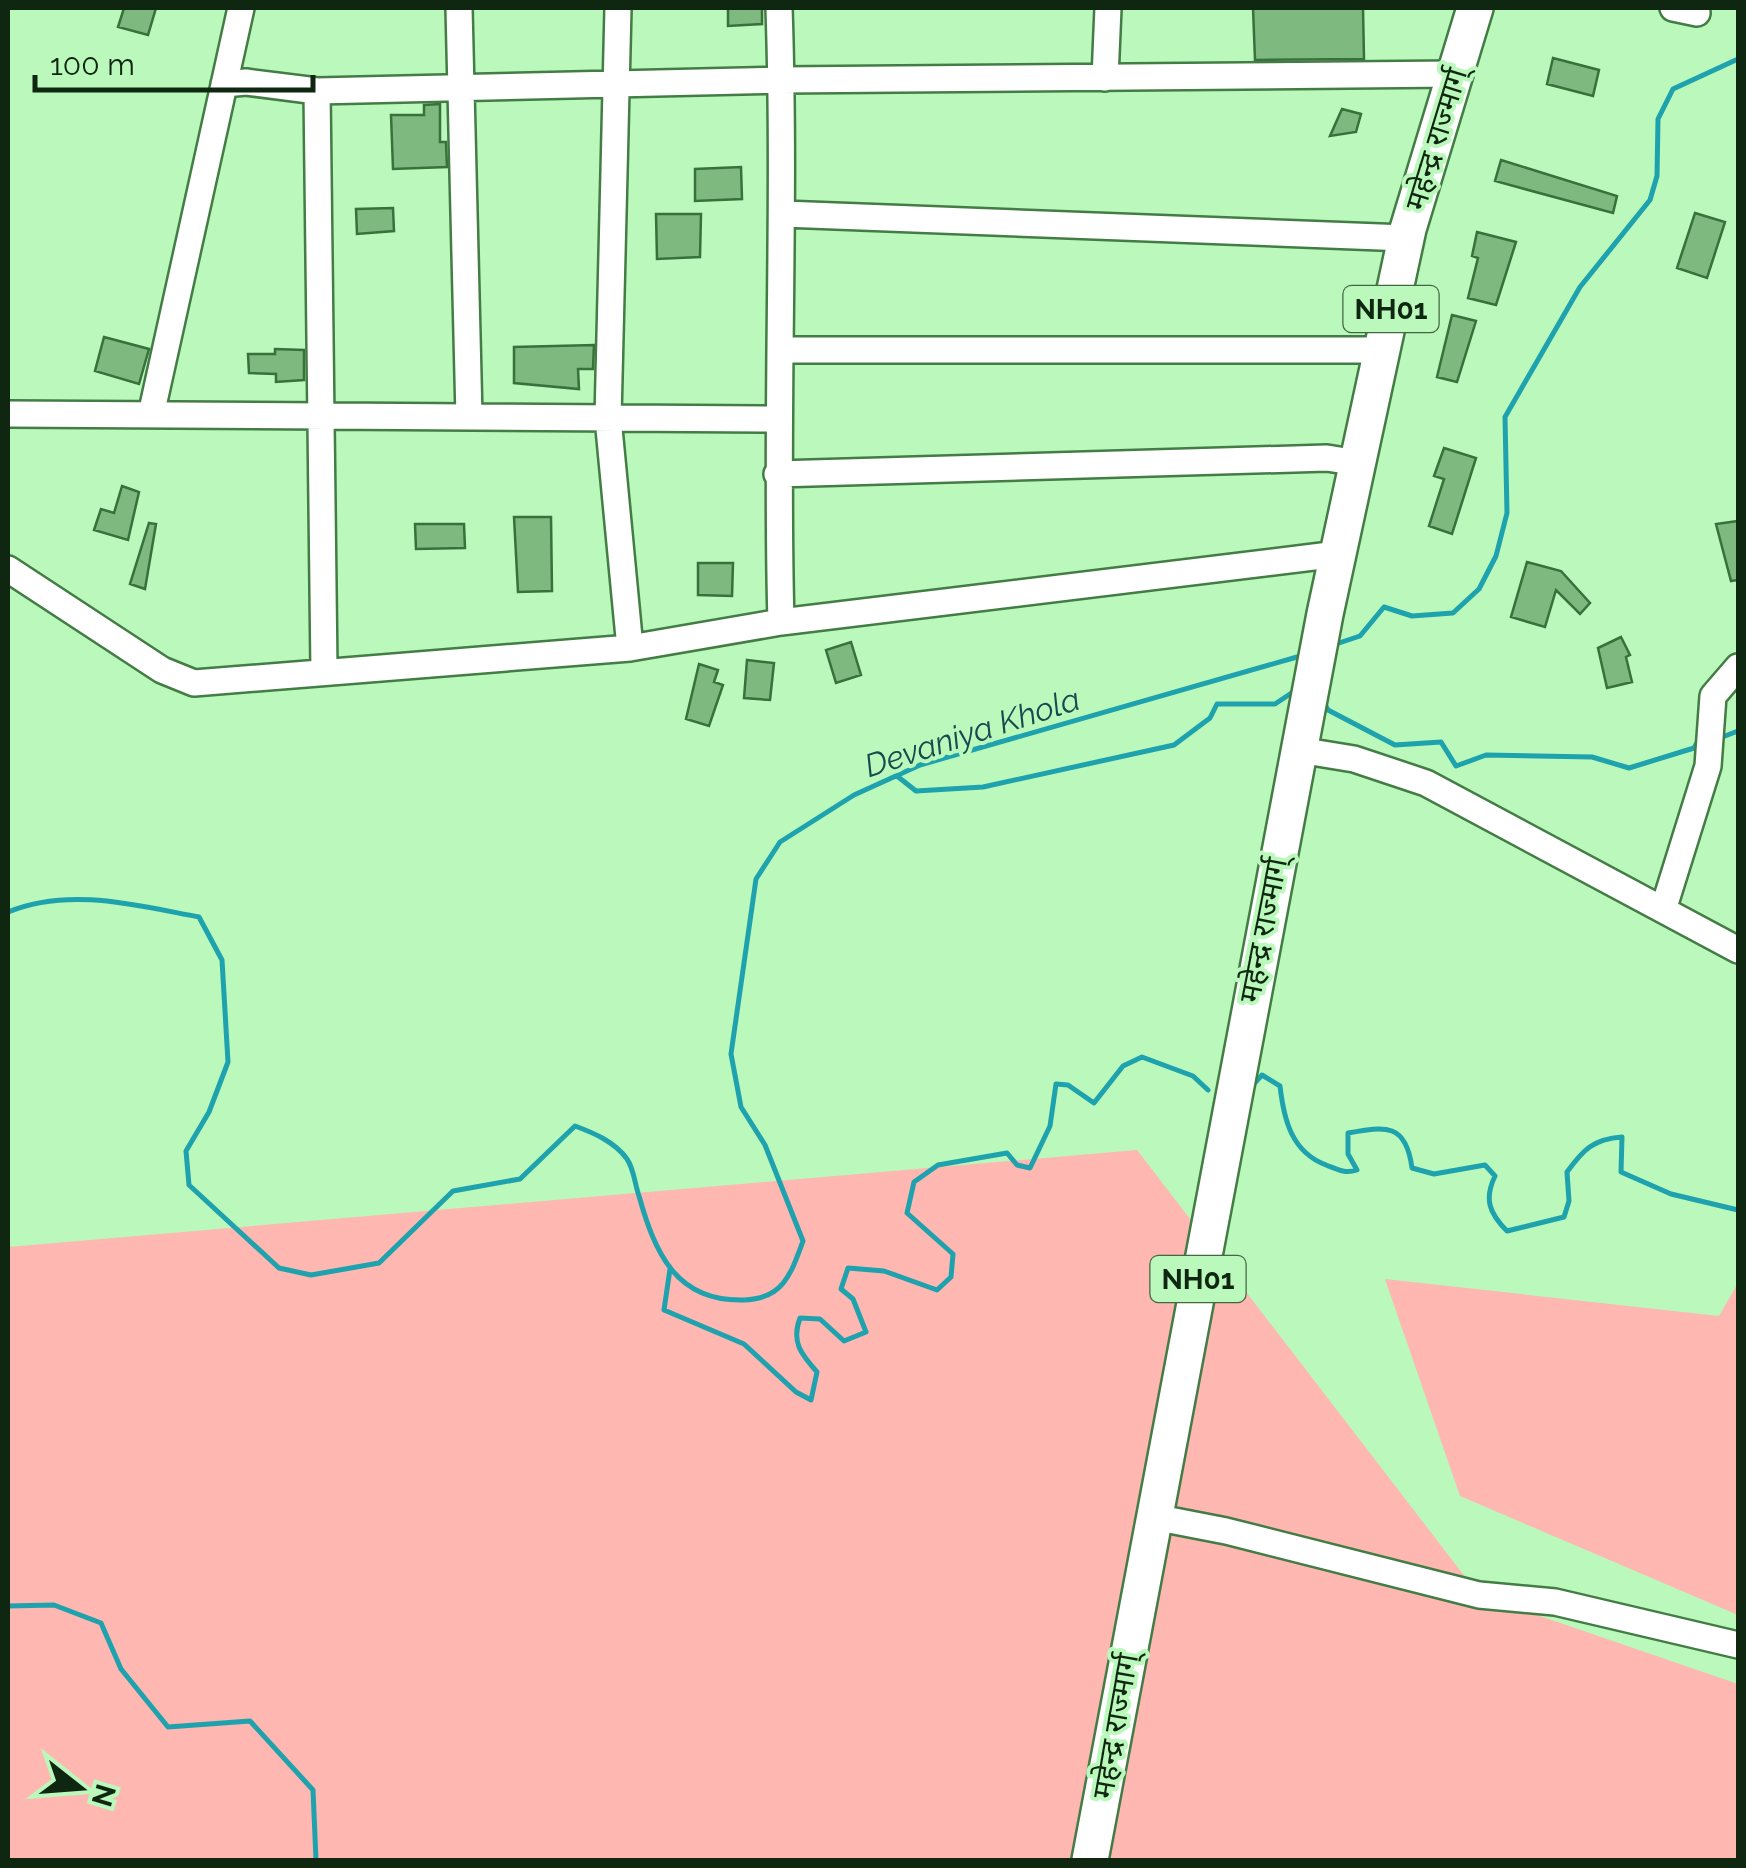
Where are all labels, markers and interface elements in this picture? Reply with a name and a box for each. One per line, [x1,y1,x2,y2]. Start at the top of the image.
scale bar [35,30,312,92]
text: 100 m [50,47,135,82]
street label: महेन्द्र राज्मार्ग् [1398,60,1476,214]
road number: NH01 [1344,286,1438,332]
water label: Devaniya Khola [860,680,1084,784]
street label: महेन्द्र राज्मार्ग् [1232,851,1296,1005]
road number: NH01 [1150,1256,1246,1302]
street label: महेन्द्र राज्मार्ग् [1085,1647,1147,1801]
north arrow [30,1738,130,1838]
text: N [85,1780,122,1810]

